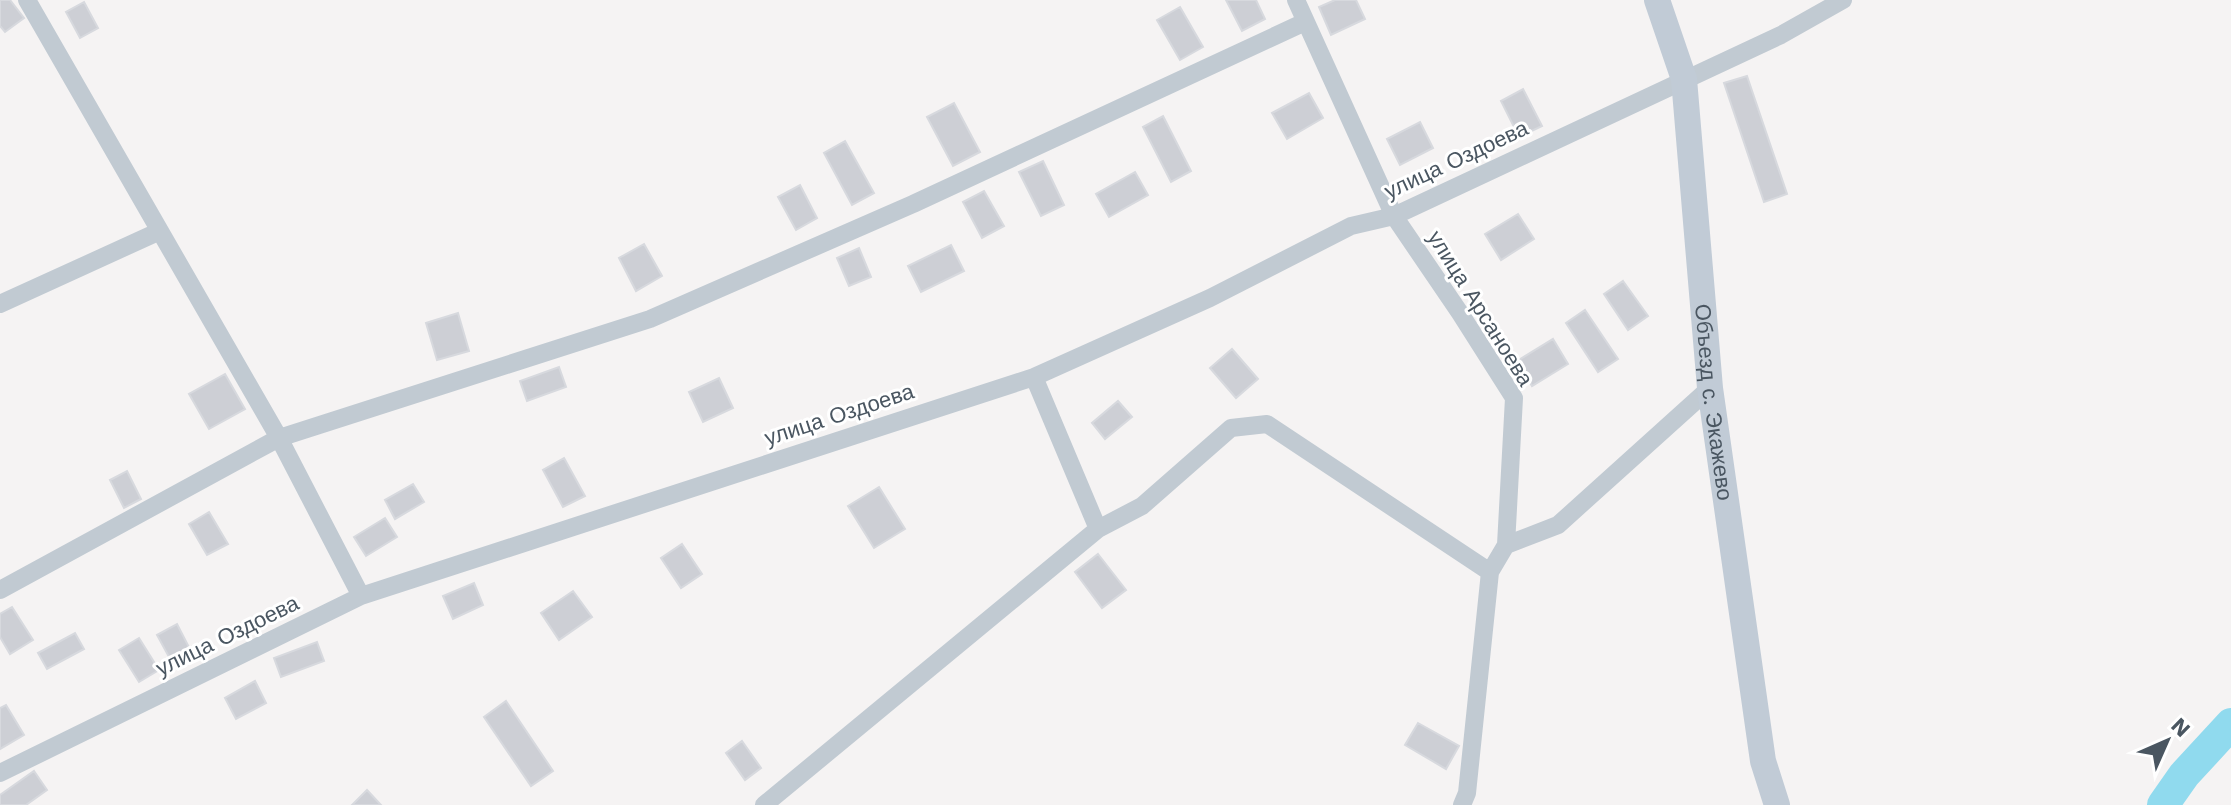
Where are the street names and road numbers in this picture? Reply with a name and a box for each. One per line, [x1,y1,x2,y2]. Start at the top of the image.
street label: улица Оздоева [1380,115,1533,204]
street label: улица Арсаноева [1423,226,1539,391]
street label: Объезд с. Экажево [1690,303,1738,502]
street label: улица Оздоева [761,378,918,450]
street label: улица Оздоева [152,590,303,681]

